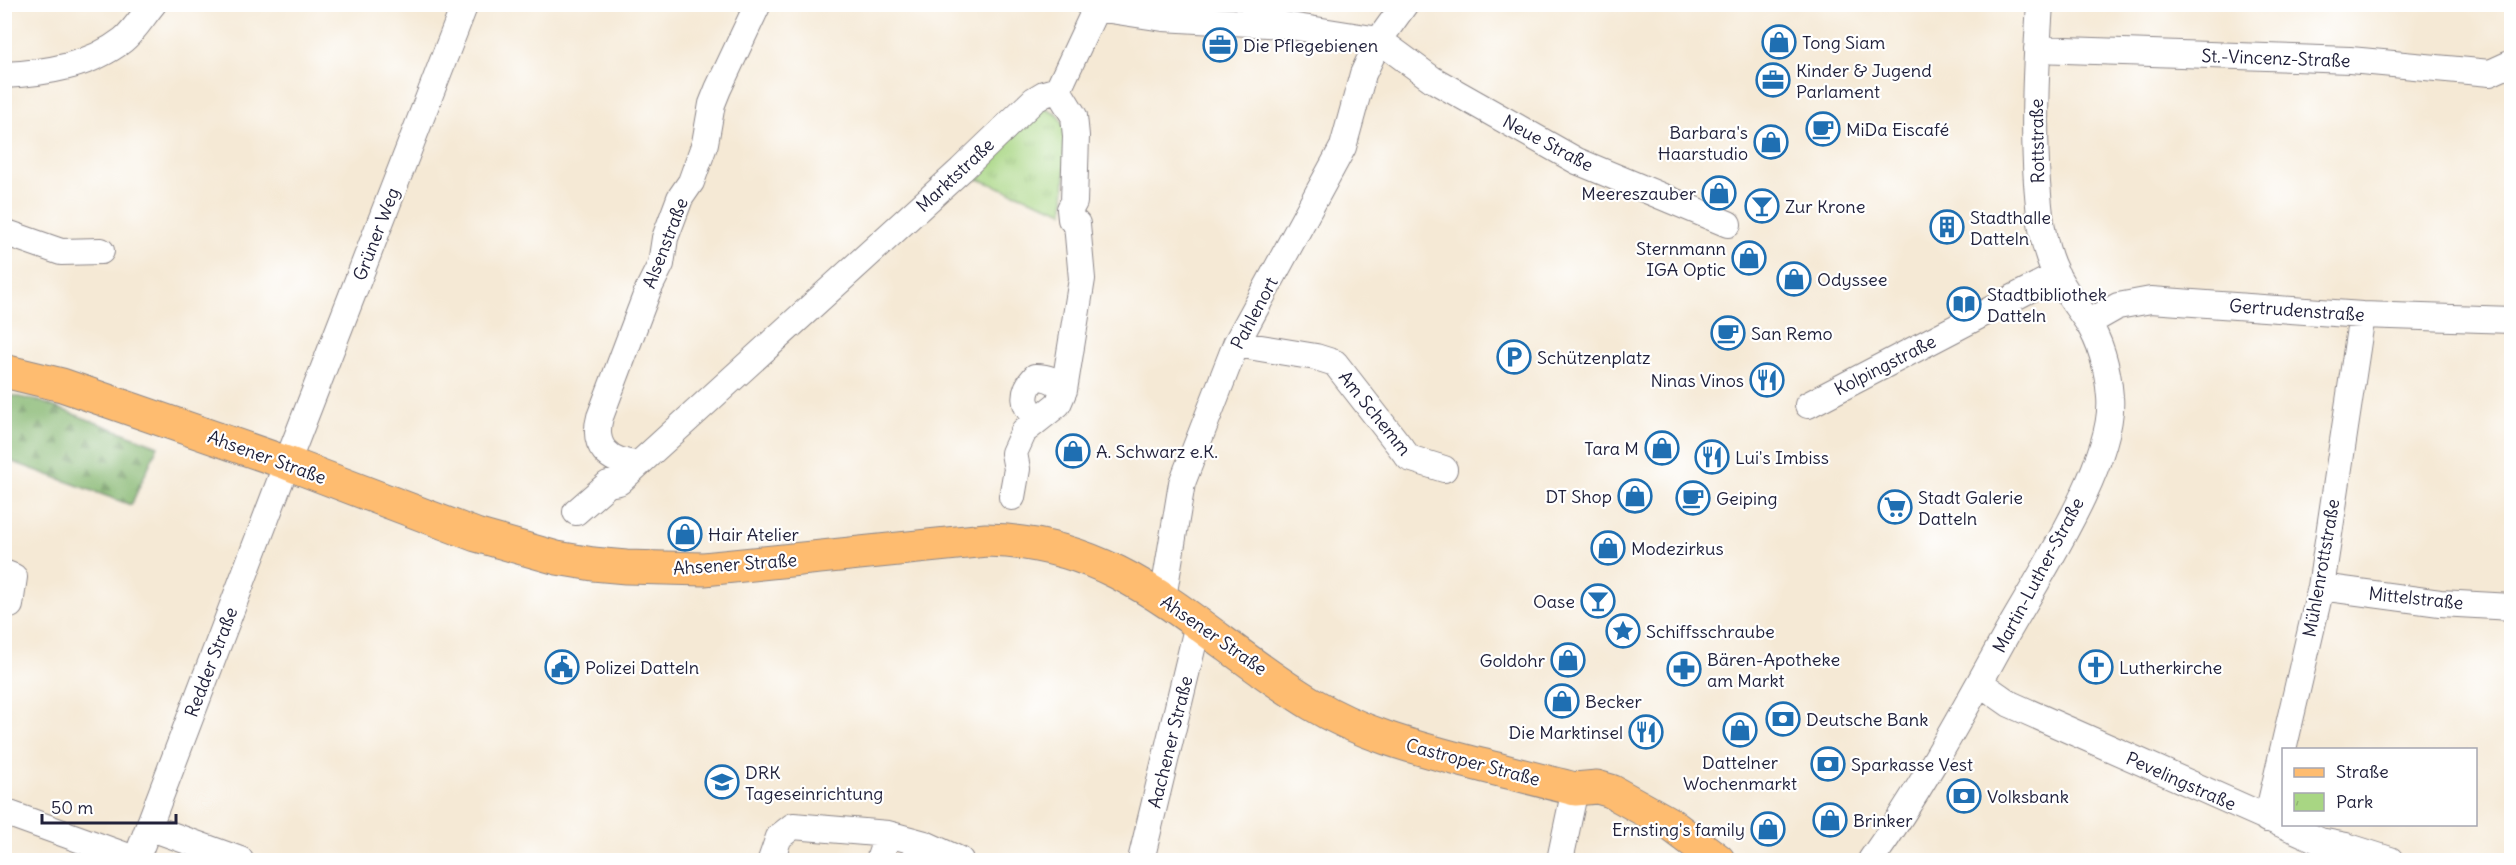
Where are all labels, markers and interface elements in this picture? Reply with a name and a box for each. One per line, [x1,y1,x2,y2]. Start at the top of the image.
shop icon: Tong Siam [1761,24,1797,60]
office icon: Die Pflegebienen [1202,27,1238,63]
place label: Tong Siam [1802,31,1885,54]
place label: Die Pflegebienen [1243,34,1378,57]
street label: St.-Vincenz-Straße [2201,44,2351,72]
place label: Kinder & Jugend Parlament [1796,59,1932,103]
office icon: Kinder & Jugend Parlament [1755,62,1791,98]
street label: Rottstraße [2025,99,2049,183]
street label: Neue Straße [1499,110,1597,176]
cafe icon: MiDa Eiscafé [1805,111,1841,147]
place label: MiDa Eiscafé [1846,118,1949,141]
place label: Barbara's Haarstudio [1658,121,1748,165]
shop icon: Barbara's Haarstudio [1753,124,1789,160]
street label: Marktstraße [911,133,999,217]
shop icon: Meereszauber [1701,175,1737,211]
place label: Meereszauber [1581,182,1697,205]
street label: Grüner Weg [348,184,404,284]
bar icon: Zur Krone [1744,188,1780,224]
street label: Alsenstraße [637,194,693,292]
place label: Zur Krone [1785,195,1866,218]
place label: Stadthalle Datteln [1970,206,2051,250]
building icon: Stadthalle Datteln [1929,209,1965,245]
place label: Sternmann IGA Optic [1636,237,1726,281]
shop icon: Sternmann IGA Optic [1731,240,1767,276]
shop icon: Odyssee [1776,261,1812,297]
place label: Odyssee [1817,268,1888,291]
street label: Pahlenort [1225,273,1283,353]
place label: Stadtbibliothek Datteln [1987,283,2107,327]
library icon: Stadtbibliothek Datteln [1946,286,1982,322]
street label: Gertrudenstraße [2229,294,2365,326]
cafe icon: San Remo [1710,315,1746,351]
place label: San Remo [1751,322,1833,345]
street label: Kolpingstraße [1830,330,1940,400]
parking icon: Schützenplatz [1496,339,1532,375]
place label: Schützenplatz [1537,346,1651,369]
restaurant icon: Ninas Vinos [1749,362,1785,398]
street label: Am Schemm [1334,366,1416,460]
place label: Ninas Vinos [1650,369,1744,392]
street label: Ahsener Straße [205,425,329,489]
shop icon: Tara M [1644,430,1680,466]
shop icon: A. Schwarz e.K. [1055,433,1091,469]
place label: Tara M [1584,437,1639,460]
restaurant icon: Lui's Imbiss [1694,439,1730,475]
place label: A. Schwarz e.K. [1096,440,1218,463]
place label: Lui's Imbiss [1735,446,1829,469]
shop icon: DT Shop [1617,478,1653,514]
cafe icon: Geiping [1675,480,1711,516]
place label: DT Shop [1545,485,1612,508]
place label: Stadt Galerie Datteln [1918,486,2023,530]
place label: Geiping [1716,487,1778,510]
supermarket icon: Stadt Galerie Datteln [1877,489,1913,525]
street label: Martin-Luther-Straße [1987,493,2089,657]
street label: Mühlenrottstraße [2298,497,2344,639]
shop icon: Hair Atelier [667,516,703,552]
place label: Hair Atelier [708,523,800,546]
shop icon: Modezirkus [1590,530,1626,566]
place label: Modezirkus [1631,537,1724,560]
street label: Ahsener Straße [672,548,798,580]
street label: Mittelstraße [2367,582,2465,614]
bar icon: Oase [1580,583,1616,619]
street label: Ahsener Straße [1157,590,1271,680]
place label: Oase [1533,590,1575,613]
street label: Redder Straße [180,604,242,720]
place icon: Schiffsschraube [1605,613,1641,649]
place label: Schiffsschraube [1646,620,1775,643]
shop icon: Goldohr [1550,642,1586,678]
place label: Bären-Apotheke am Markt [1707,648,1840,692]
public building icon: Polizei Datteln [544,649,580,685]
place label: Goldohr [1479,649,1546,672]
church icon: Lutherkirche [2078,649,2114,685]
pharmacy icon: Bären-Apotheke am Markt [1666,651,1702,687]
place label: Polizei Datteln [585,656,699,679]
place label: Lutherkirche [2119,656,2222,679]
street label: Aachener Straße [1142,674,1198,810]
shop icon: Becker [1544,683,1580,719]
place label: Becker [1585,690,1642,713]
bank icon: Deutsche Bank [1765,701,1801,737]
place label: Deutsche Bank [1806,708,1928,731]
shop icon: Dattelner Wochenmarkt [1722,712,1758,748]
restaurant icon: Die Marktinsel [1628,714,1664,750]
place label: Die Marktinsel [1509,721,1623,744]
street label: Castroper Straße [1403,733,1543,791]
bank icon: Sparkasse Vest [1810,746,1846,782]
street label: Pevelingstraße [2122,746,2240,816]
legend [2282,748,2477,826]
place label: Dattelner Wochenmarkt [1683,751,1797,795]
place label: Sparkasse Vest [1851,753,1973,776]
text: Straße [2336,760,2389,783]
place label: DRK Tageseinrichtung [745,761,883,805]
school or university icon: DRK Tageseinrichtung [704,764,740,800]
bank icon: Volksbank [1946,778,1982,814]
place label: Volksbank [1987,785,2069,808]
scale bar [42,787,176,825]
text: Park [2336,790,2373,813]
text: 50 m [51,796,93,819]
shop icon: Brinker [1812,802,1848,838]
place label: Brinker [1853,809,1913,832]
shop icon: Ernsting's family [1750,811,1786,847]
place label: Ernsting's family [1612,818,1745,841]

